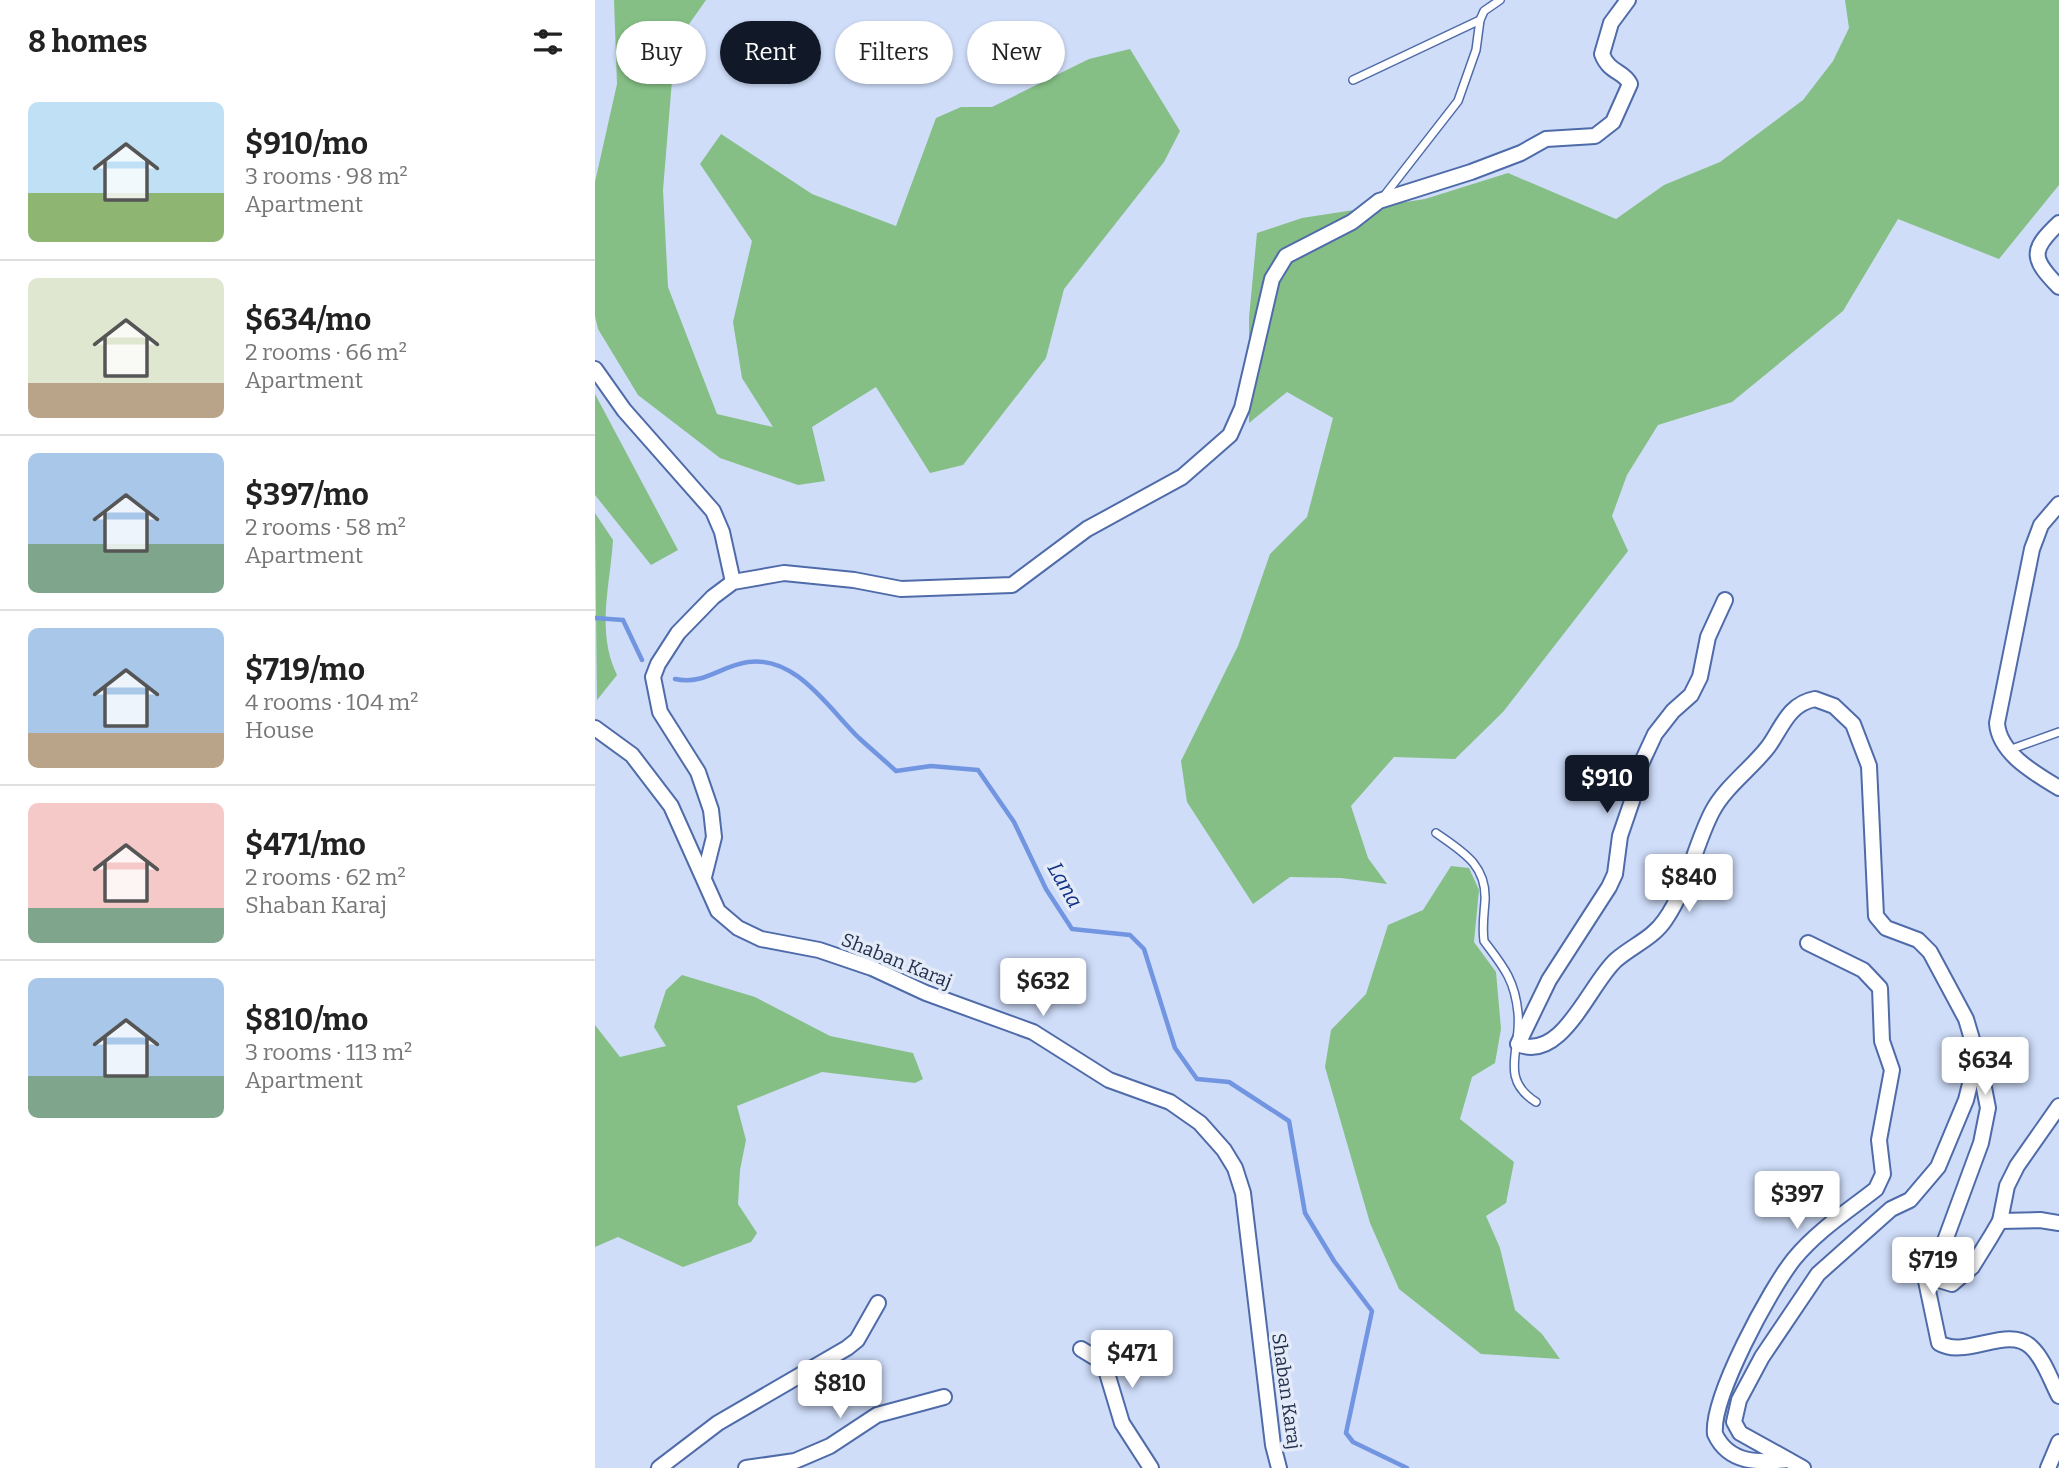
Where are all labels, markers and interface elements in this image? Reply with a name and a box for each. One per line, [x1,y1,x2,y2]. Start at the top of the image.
chip: Buy [616,21,706,84]
chip: Rent [720,21,821,84]
chip: Filters [835,21,953,84]
chip: New [967,21,1065,84]
icon: filters [529,23,567,61]
text: 8 homes [28,24,148,60]
text: $910/mo [245,126,368,162]
icon: home [84,130,168,214]
text: 3 rooms · 98 m² [245,162,408,190]
text: Apartment [245,190,363,218]
text: $634/mo [245,302,371,338]
icon: home [84,306,168,390]
text: 2 rooms · 66 m² [245,338,407,366]
text: Apartment [245,366,363,394]
text: $397/mo [245,477,369,513]
icon: home [84,481,168,565]
text: 2 rooms · 58 m² [245,513,406,541]
text: Apartment [245,541,363,569]
text: $719/mo [245,652,365,688]
icon: home [84,656,168,740]
text: 4 rooms · 104 m² [245,688,418,716]
text: House [245,716,314,744]
pin: $910 [1566,756,1648,815]
text: $910 [1581,764,1633,792]
text: $471/mo [245,827,366,863]
icon: home [84,831,168,915]
pin: $840 [1648,855,1730,914]
water label: Lana [1042,858,1088,912]
text: 2 rooms · 62 m² [245,863,406,891]
text: $840 [1661,863,1717,891]
text: Shaban Karaj [245,891,387,919]
street label: Shaban Karaj [838,928,955,993]
pin: $632 [1002,958,1084,1018]
text: $632 [1016,967,1070,995]
text: $810/mo [245,1002,368,1038]
icon: home [84,1006,168,1090]
text: 3 rooms · 113 m² [245,1038,412,1066]
pin: $634 [1944,1038,2026,1097]
text: $634 [1958,1046,2012,1074]
text: Apartment [245,1066,363,1094]
pin: $397 [1756,1172,1838,1231]
text: $397 [1771,1180,1823,1208]
pin: $719 [1892,1238,1974,1297]
text: $719 [1908,1246,1958,1274]
pin: $471 [1091,1330,1173,1390]
street label: Shaban Karaj [1267,1331,1306,1451]
text: $471 [1107,1339,1157,1367]
pin: $810 [799,1360,881,1420]
text: $810 [814,1369,866,1397]

